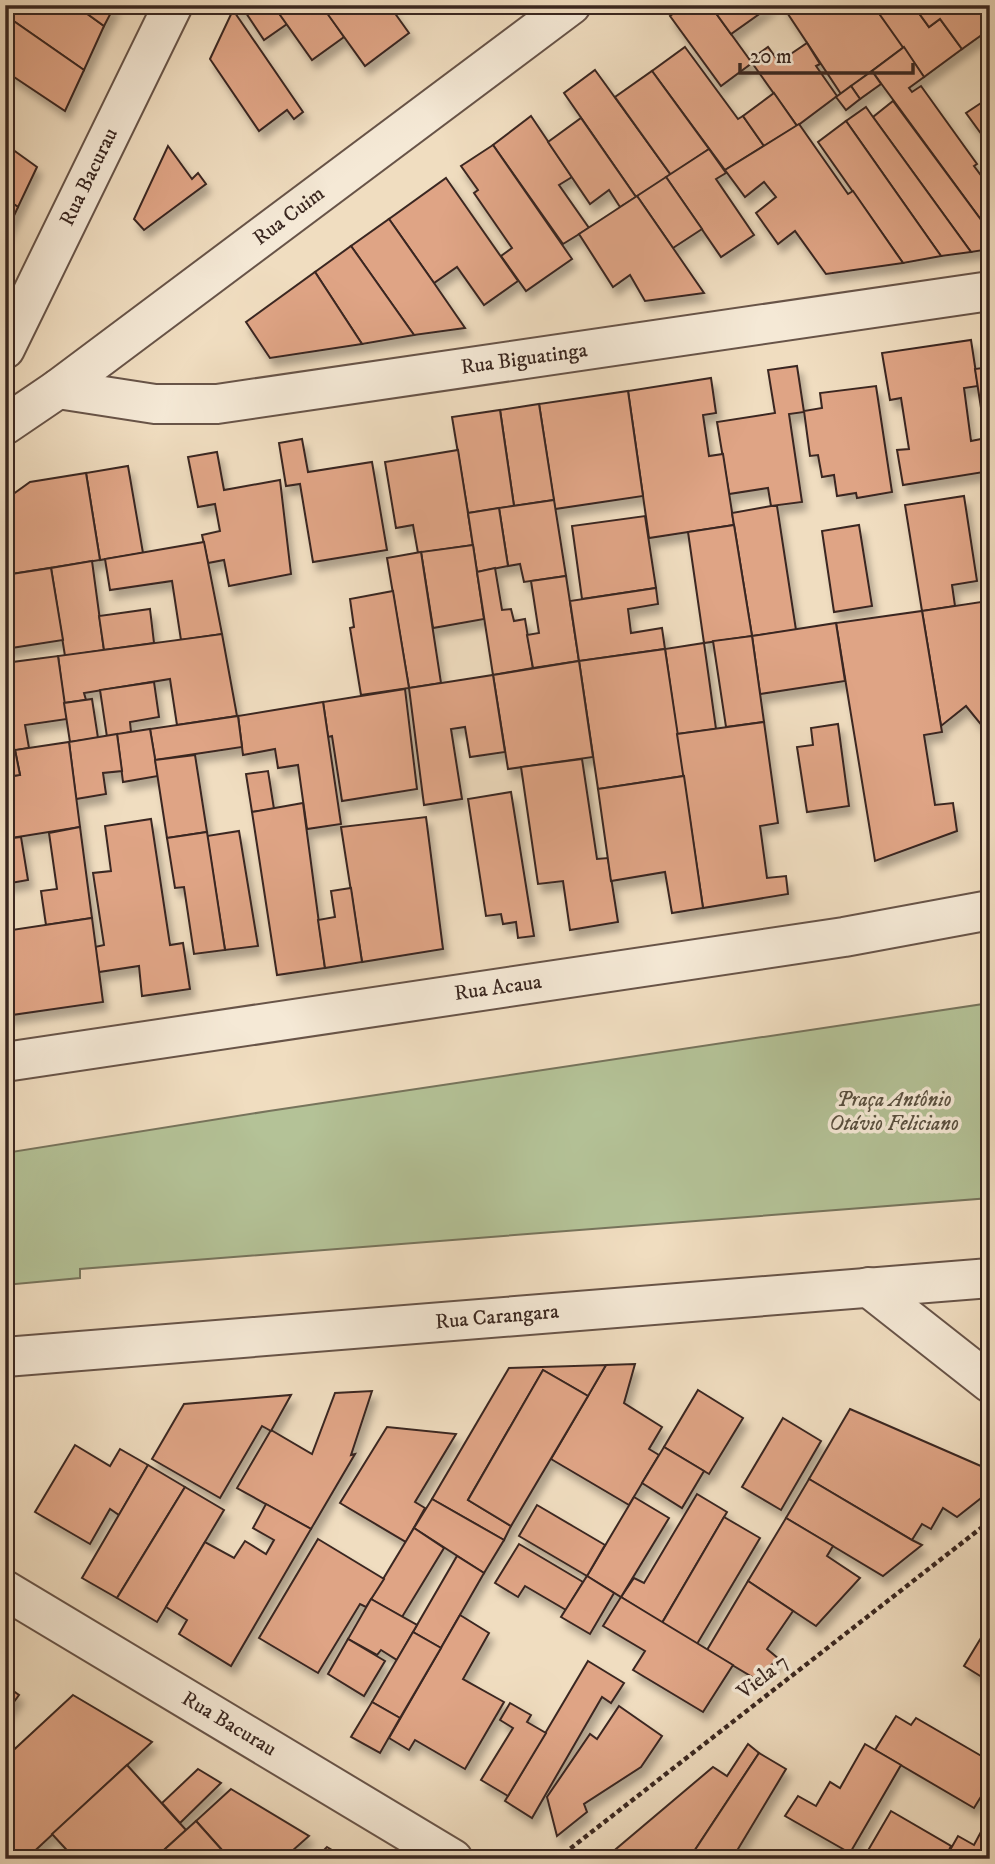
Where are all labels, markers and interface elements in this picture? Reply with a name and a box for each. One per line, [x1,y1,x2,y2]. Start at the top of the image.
scale bar [740,32,913,76]
text: 20 m [750,44,792,70]
street label: Rua Bacurau [54,124,124,230]
street label: Rua Cuim [248,181,330,251]
street label: Rua Biguatinga [459,337,589,381]
street label: Rua Acaua [453,969,543,1007]
park label: Praça Antônio Otávio Feliciano [829,1087,959,1137]
street label: Rua Carangara [434,1299,560,1335]
street label: Viela 7 [731,1649,794,1706]
street label: Rua Bacurau [177,1686,281,1762]

